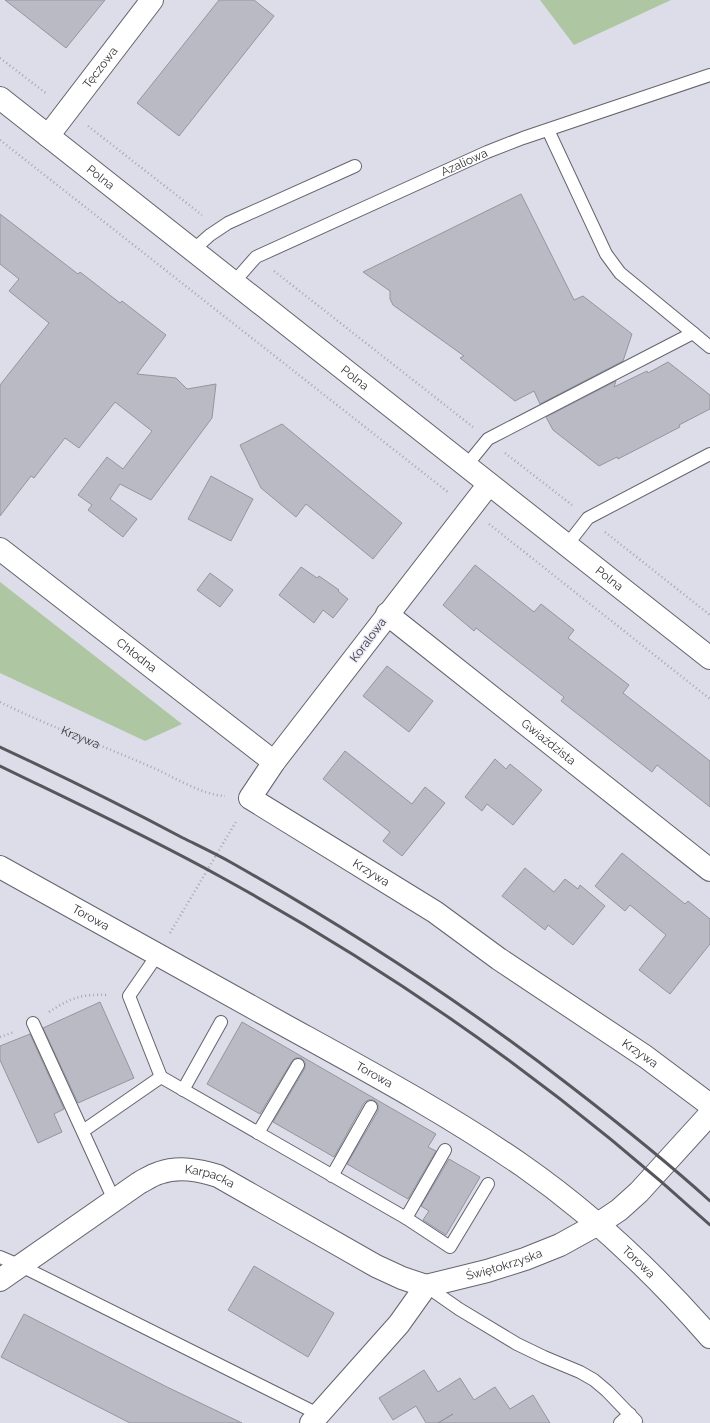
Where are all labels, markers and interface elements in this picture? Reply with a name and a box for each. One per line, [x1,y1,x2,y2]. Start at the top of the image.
street label: Tęczowa [80,44,121,91]
street label: Azaliowa [439,146,490,179]
street label: Polna [84,162,117,192]
street label: Polna [338,363,372,393]
street label: Polna [593,563,626,594]
street label: Koralowa [347,615,389,665]
street label: Chłodna [114,635,159,675]
street label: Gwiaździsta [518,716,578,768]
street label: Krzywa [59,723,102,752]
street label: Krzywa [350,856,392,889]
street label: Torowa [70,902,112,933]
street label: Krzywa [619,1036,661,1071]
street label: Torowa [353,1059,395,1091]
street label: Karpacka [184,1162,237,1191]
street label: Torowa [619,1243,658,1281]
street label: Świętokrzyska [465,1246,544,1283]

